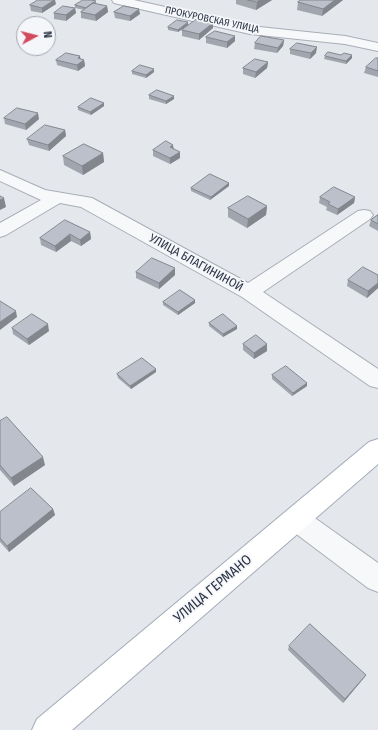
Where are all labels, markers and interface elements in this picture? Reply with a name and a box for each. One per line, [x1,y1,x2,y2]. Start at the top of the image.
street label: ПРОКУРОВСКАЯ УЛИЦА [164,4,260,36]
north arrow [16,16,56,56]
text: N [41,31,54,39]
street label: УЛИЦА БЛАГИНИНОЙ [146,231,246,295]
street label: УЛИЦА ГЕРМАНО [171,551,255,627]

